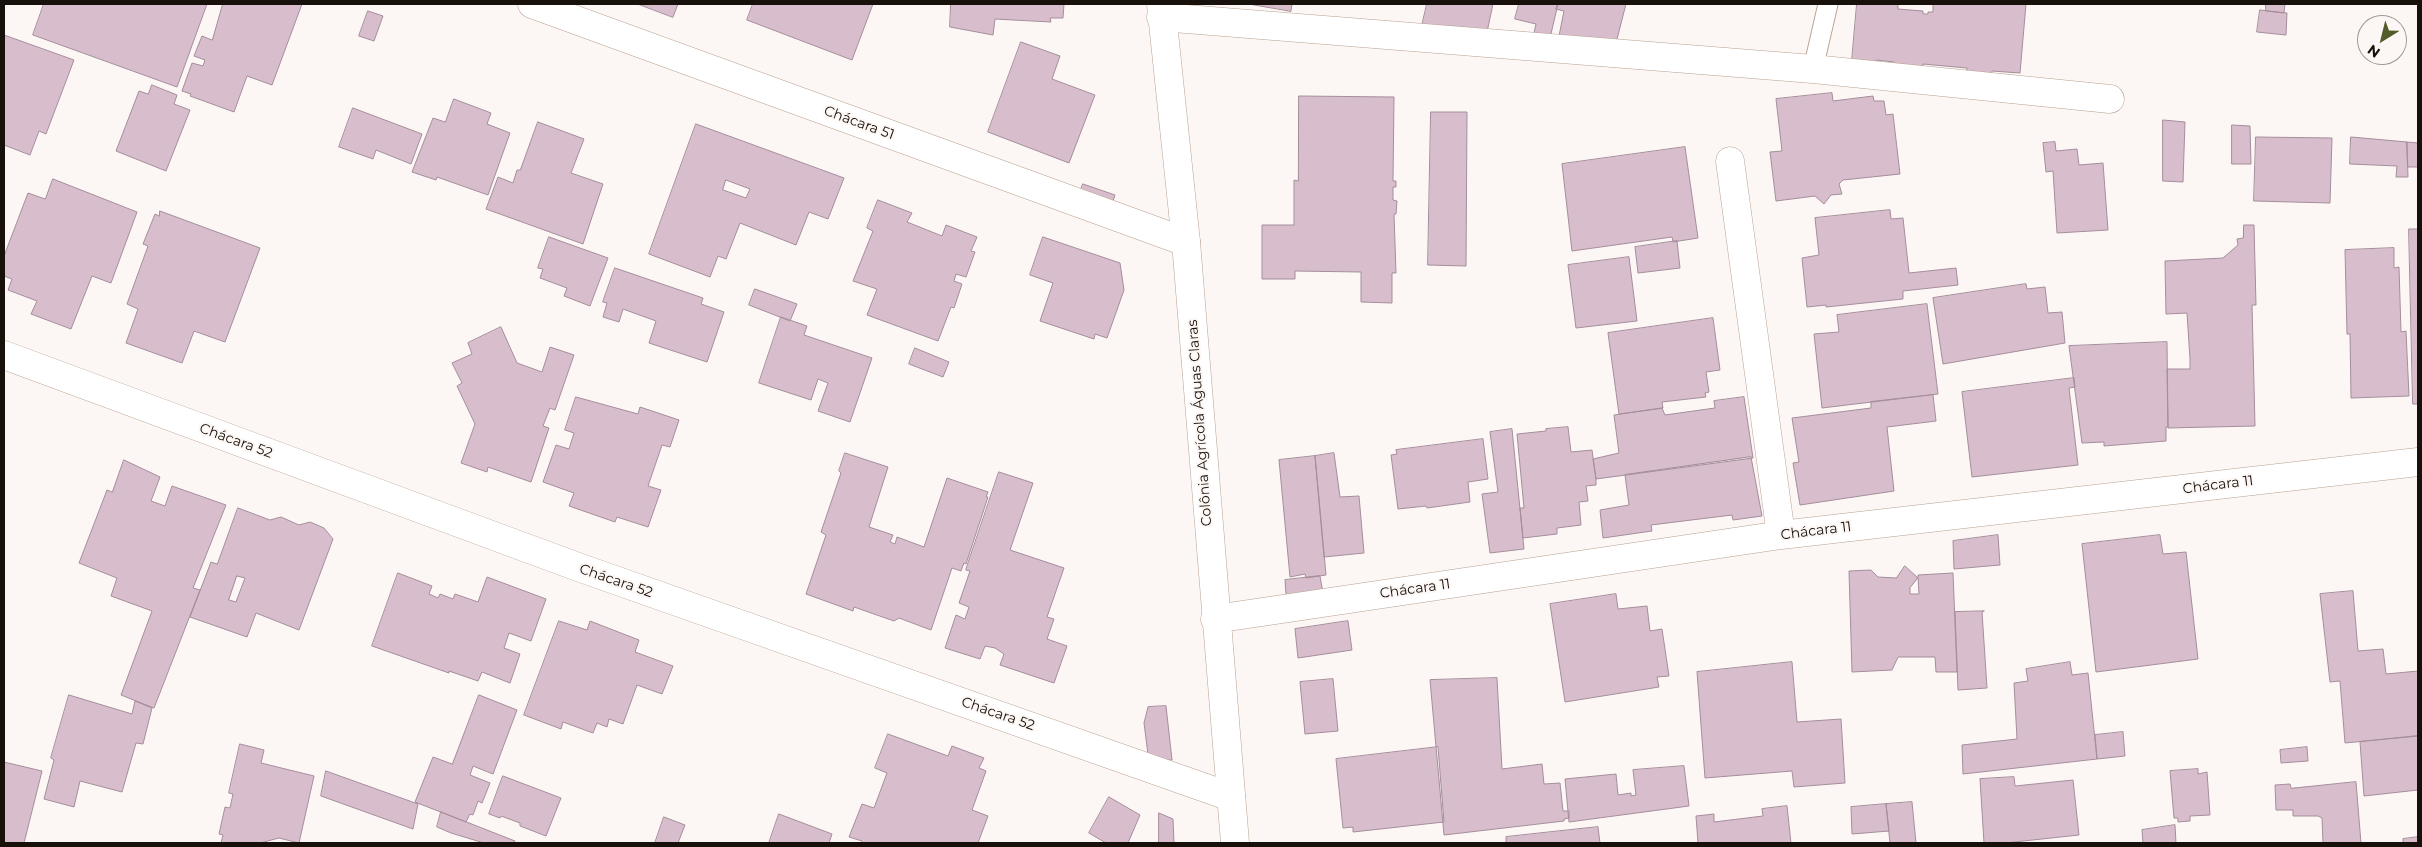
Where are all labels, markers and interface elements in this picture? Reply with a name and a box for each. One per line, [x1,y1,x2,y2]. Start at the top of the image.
north arrow [2357,15,2407,65]
text: N [2364,41,2384,62]
street label: Chácara 51 [821,102,897,144]
street label: Colônia Agrícola Águas Claras [1184,319,1216,527]
street label: Chácara 52 [197,420,275,462]
street label: Chácara 11 [2182,472,2254,498]
street label: Chácara 11 [1780,518,1852,544]
street label: Chácara 52 [577,561,655,601]
street label: Chácara 11 [1379,576,1451,602]
street label: Chácara 52 [959,694,1037,734]

